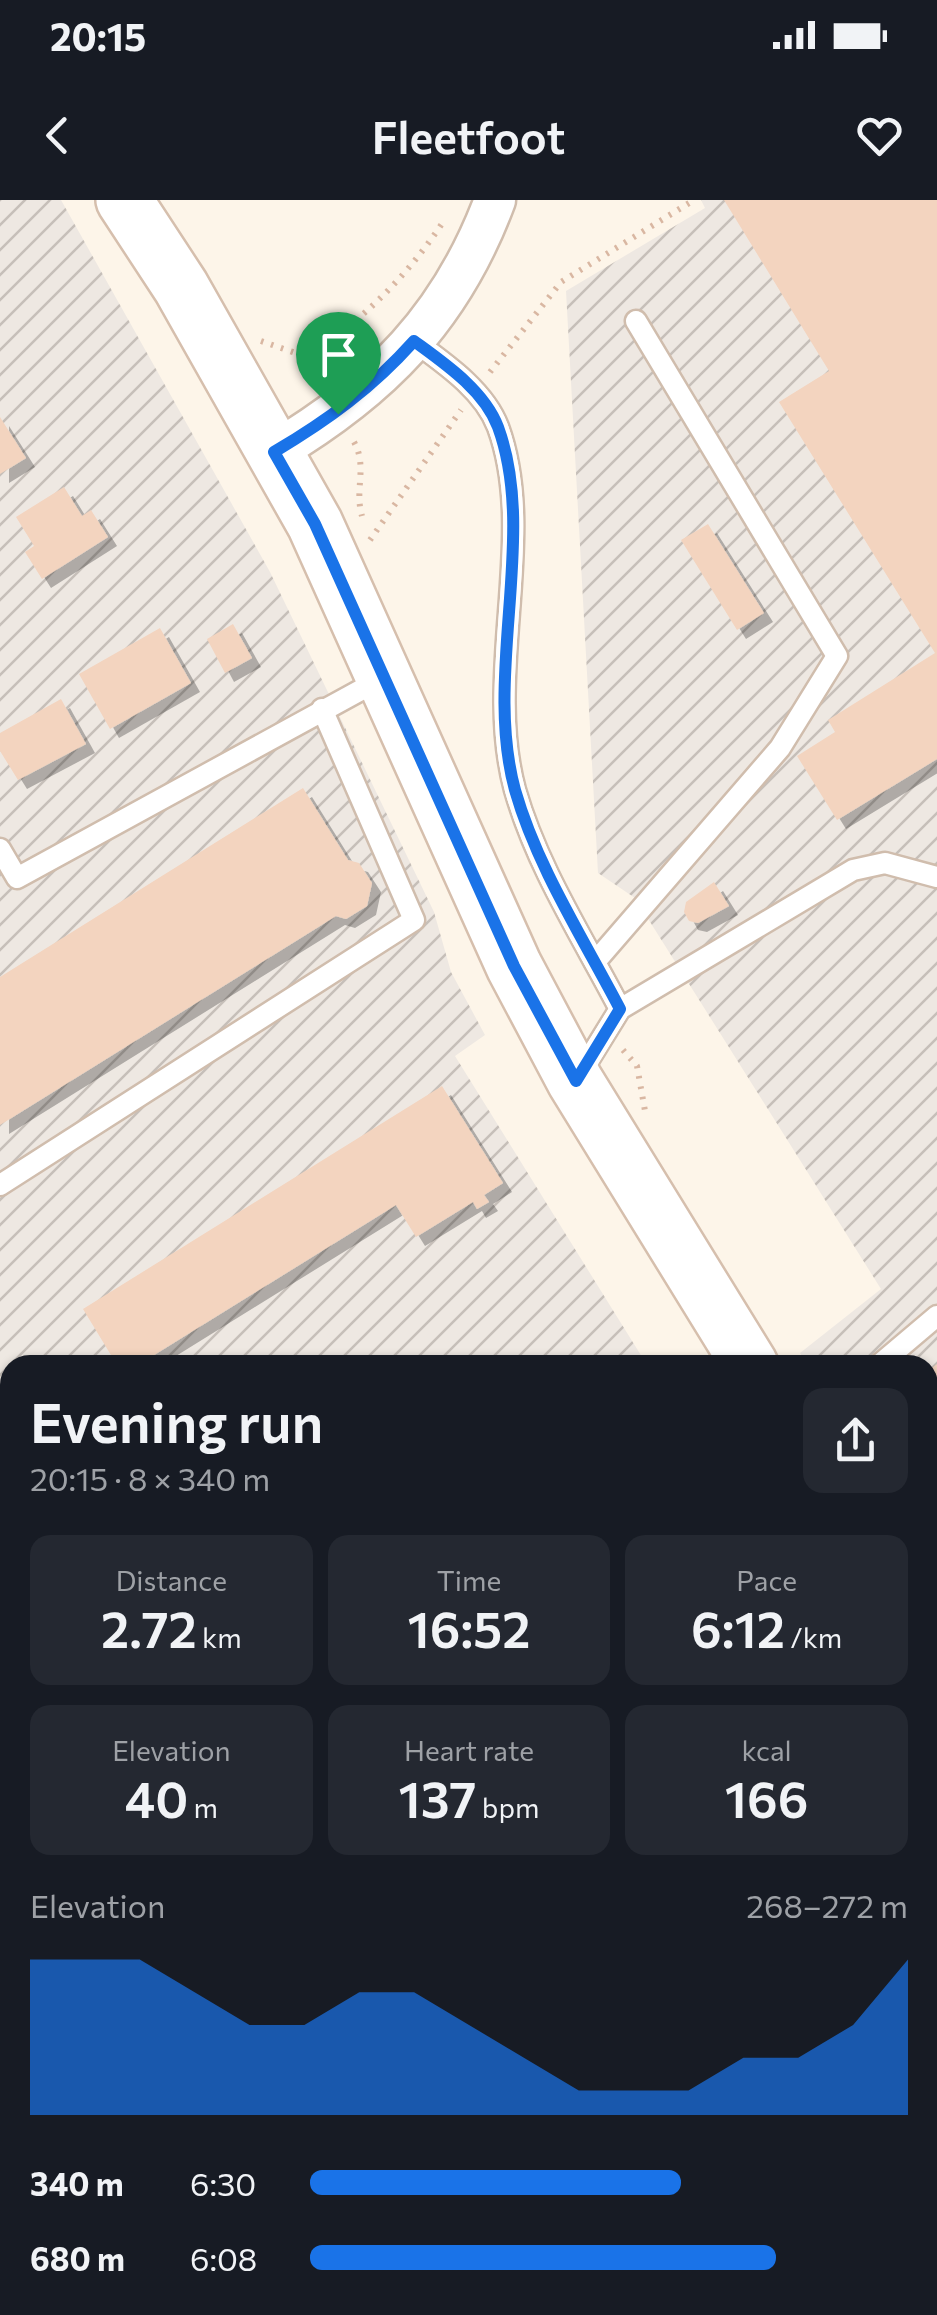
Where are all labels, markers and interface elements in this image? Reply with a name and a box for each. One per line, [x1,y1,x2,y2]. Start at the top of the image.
text: 20:15 [50,12,146,59]
icon: back [30,108,85,163]
text: Fleetfoot [372,108,565,163]
icon: heart [852,108,907,163]
pin [296,312,381,415]
icon: arrive [311,327,366,382]
text: Evening run [30,1387,323,1454]
button: share [803,1388,908,1493]
text: 20:15 · 8 × 340 m [30,1458,270,1498]
text: Distance [116,1563,227,1597]
text: Time [437,1563,501,1597]
text: Pace [736,1563,797,1597]
text: 2.72 [101,1597,197,1658]
text: 16:52 [408,1597,530,1658]
text: 6:12 [691,1597,785,1658]
text: km [197,1620,242,1654]
text: /km [785,1620,842,1654]
text: Elevation [112,1733,230,1767]
text: Heart rate [404,1733,534,1767]
text: kcal [742,1733,792,1767]
text: 40 [125,1767,188,1828]
text: 137 [399,1767,476,1828]
text: 166 [725,1767,808,1828]
text: m [188,1790,218,1824]
text: bpm [476,1790,539,1824]
text: Elevation [30,1885,165,1925]
text: 268–272 m [746,1885,908,1925]
text: 340 m [30,2163,124,2203]
text: 6:30 [190,2163,256,2203]
text: 680 m [30,2238,125,2278]
text: 6:08 [190,2238,257,2278]

